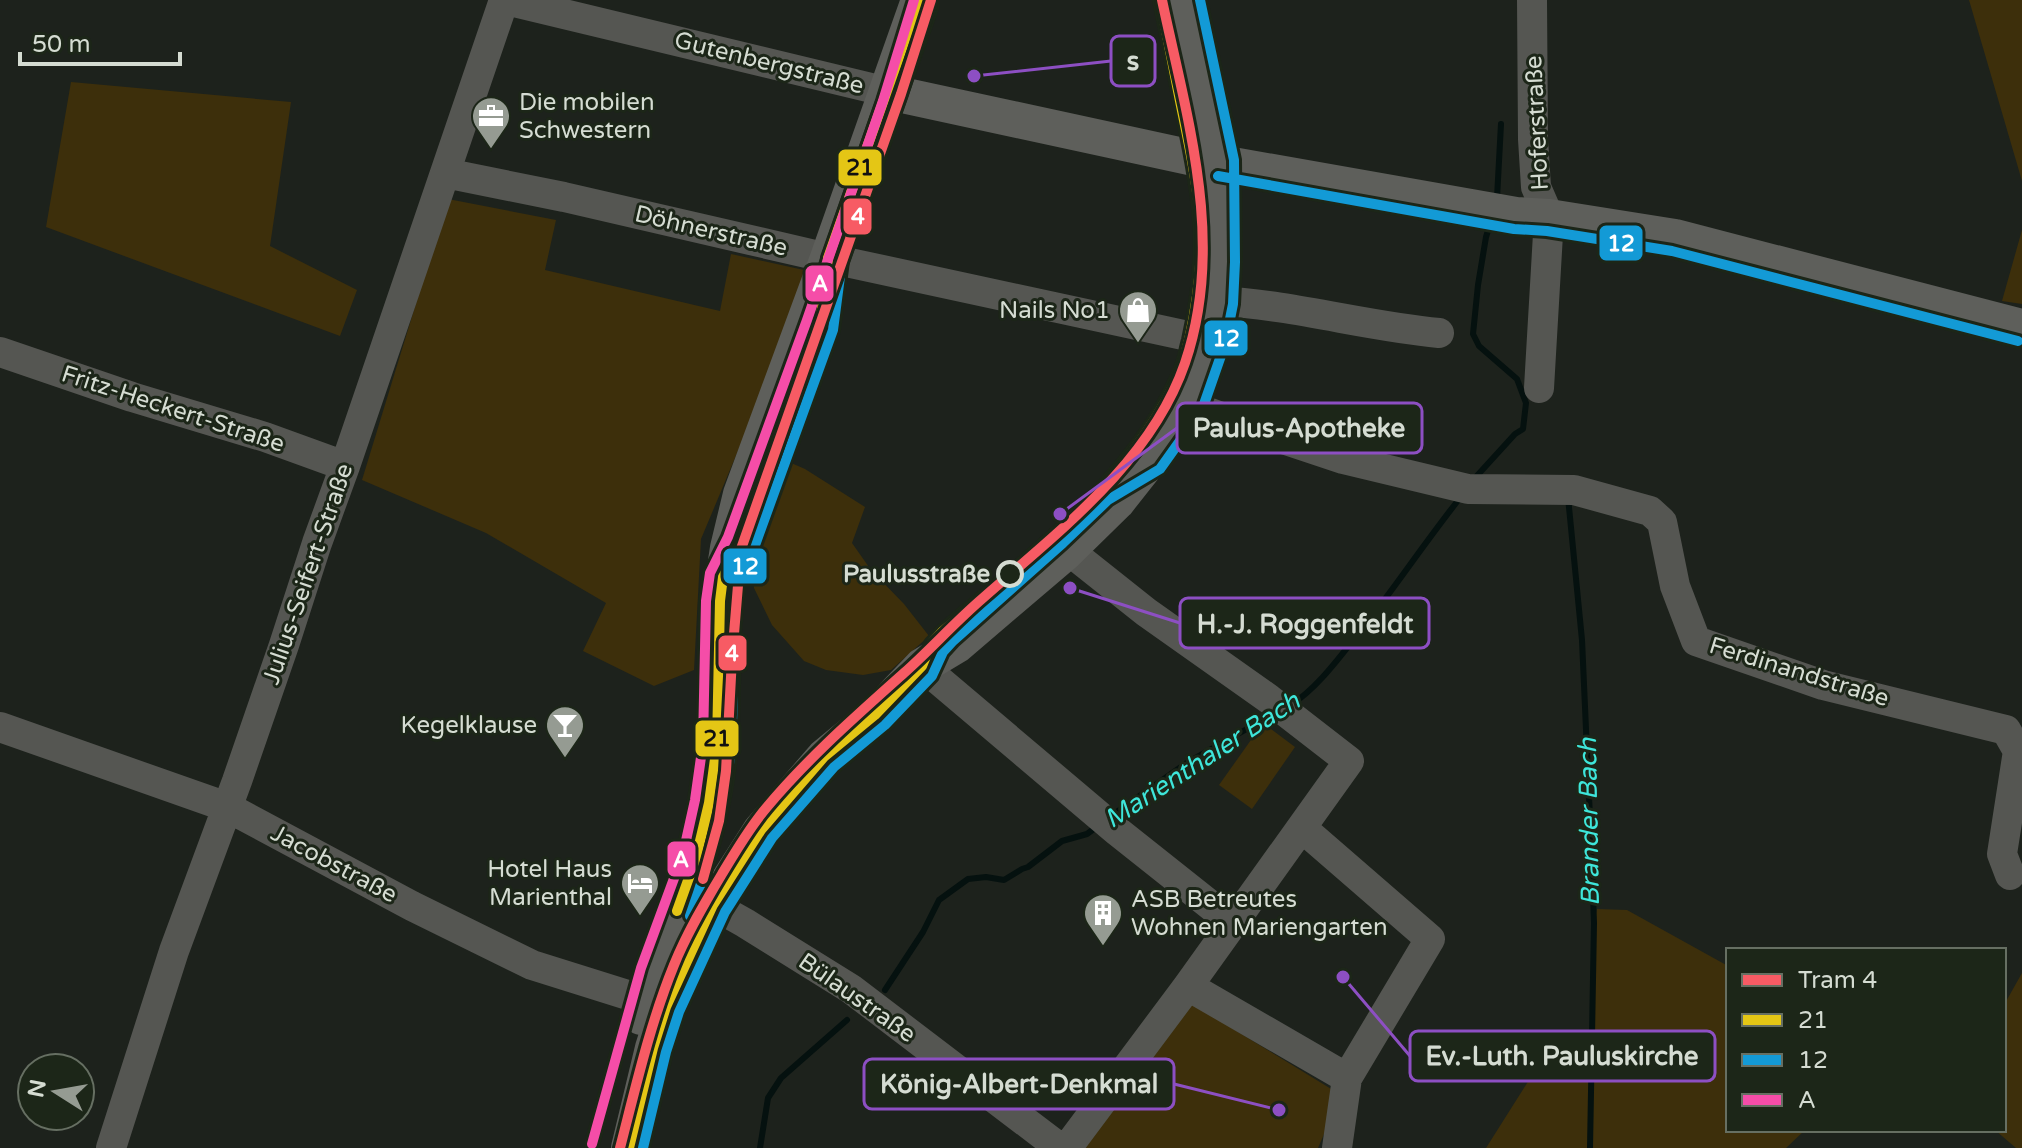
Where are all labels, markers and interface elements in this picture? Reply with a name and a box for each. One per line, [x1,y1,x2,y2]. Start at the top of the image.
scale bar [20,16,180,66]
street label: Gutenbergstraße [671,25,867,101]
text: 50 m [32,30,90,59]
callout: s [1111,36,1155,86]
text: s [1127,46,1139,77]
street label: Hoferstraße [1519,55,1555,191]
place label: Die mobilen Schwestern [519,88,655,145]
office icon: Die mobilen Schwestern [470,95,512,150]
line badge: 21 [837,148,883,187]
text: 21 [846,155,874,181]
line badge: 4 [842,197,873,236]
street label: Döhnerstraße [632,199,790,263]
text: 4 [851,204,865,230]
line badge: 12 [1598,224,1644,262]
text: 12 [1607,231,1635,257]
line badge: A [804,264,835,303]
text: A [812,271,828,297]
shop icon: Nails No1 [1117,289,1159,344]
place label: Nails No1 [999,296,1110,325]
line badge: 12 [1203,319,1249,357]
text: 12 [1212,326,1240,352]
street label: Fritz-Heckert-Straße [58,359,288,459]
callout: Paulus-Apotheke [1177,403,1422,453]
text: Paulus-Apotheke [1193,413,1406,444]
street label: Julius-Seifert-Straße [257,460,359,688]
line badge: 12 [722,547,768,585]
text: 12 [731,554,759,580]
place label: Paulusstraße [843,560,990,589]
marker: Paulusstraße [997,561,1023,587]
callout: H.-J. Roggenfeldt [1180,598,1429,648]
text: H.-J. Roggenfeldt [1197,609,1413,640]
street label: Ferdinandstraße [1706,631,1892,713]
line badge: 4 [717,634,748,672]
text: 4 [725,641,739,667]
water label: Marienthaler Bach [1098,685,1307,835]
bar icon: Kegelklause [544,704,586,759]
place label: Kegelklause [400,711,537,740]
line badge: 21 [694,719,740,758]
text: 21 [703,726,731,752]
water label: Brander Bach [1572,736,1606,906]
street label: Jacobstraße [266,819,402,909]
line badge: A [666,840,697,878]
text: A [673,847,689,873]
place label: Hotel Haus Marienthal [487,855,612,912]
hotel icon: Hotel Haus Marienthal [619,862,661,917]
place label: ASB Betreutes Wohnen Mariengarten [1131,885,1388,942]
building icon: ASB Betreutes Wohnen Mariengarten [1082,892,1124,947]
street label: Bülaustraße [793,947,921,1049]
legend [1726,948,2006,1132]
text: Tram 4 [1798,966,1877,995]
text: 21 [1798,1006,1828,1035]
callout: Ev.-Luth. Pauluskirche [1410,1031,1715,1081]
text: Ev.-Luth. Pauluskirche [1426,1041,1699,1072]
text: 12 [1798,1046,1828,1075]
north arrow [16,1052,96,1132]
callout: König-Albert-Denkmal [864,1059,1174,1109]
text: König-Albert-Denkmal [880,1069,1158,1100]
text: N [23,1077,52,1100]
text: A [1798,1086,1816,1115]

